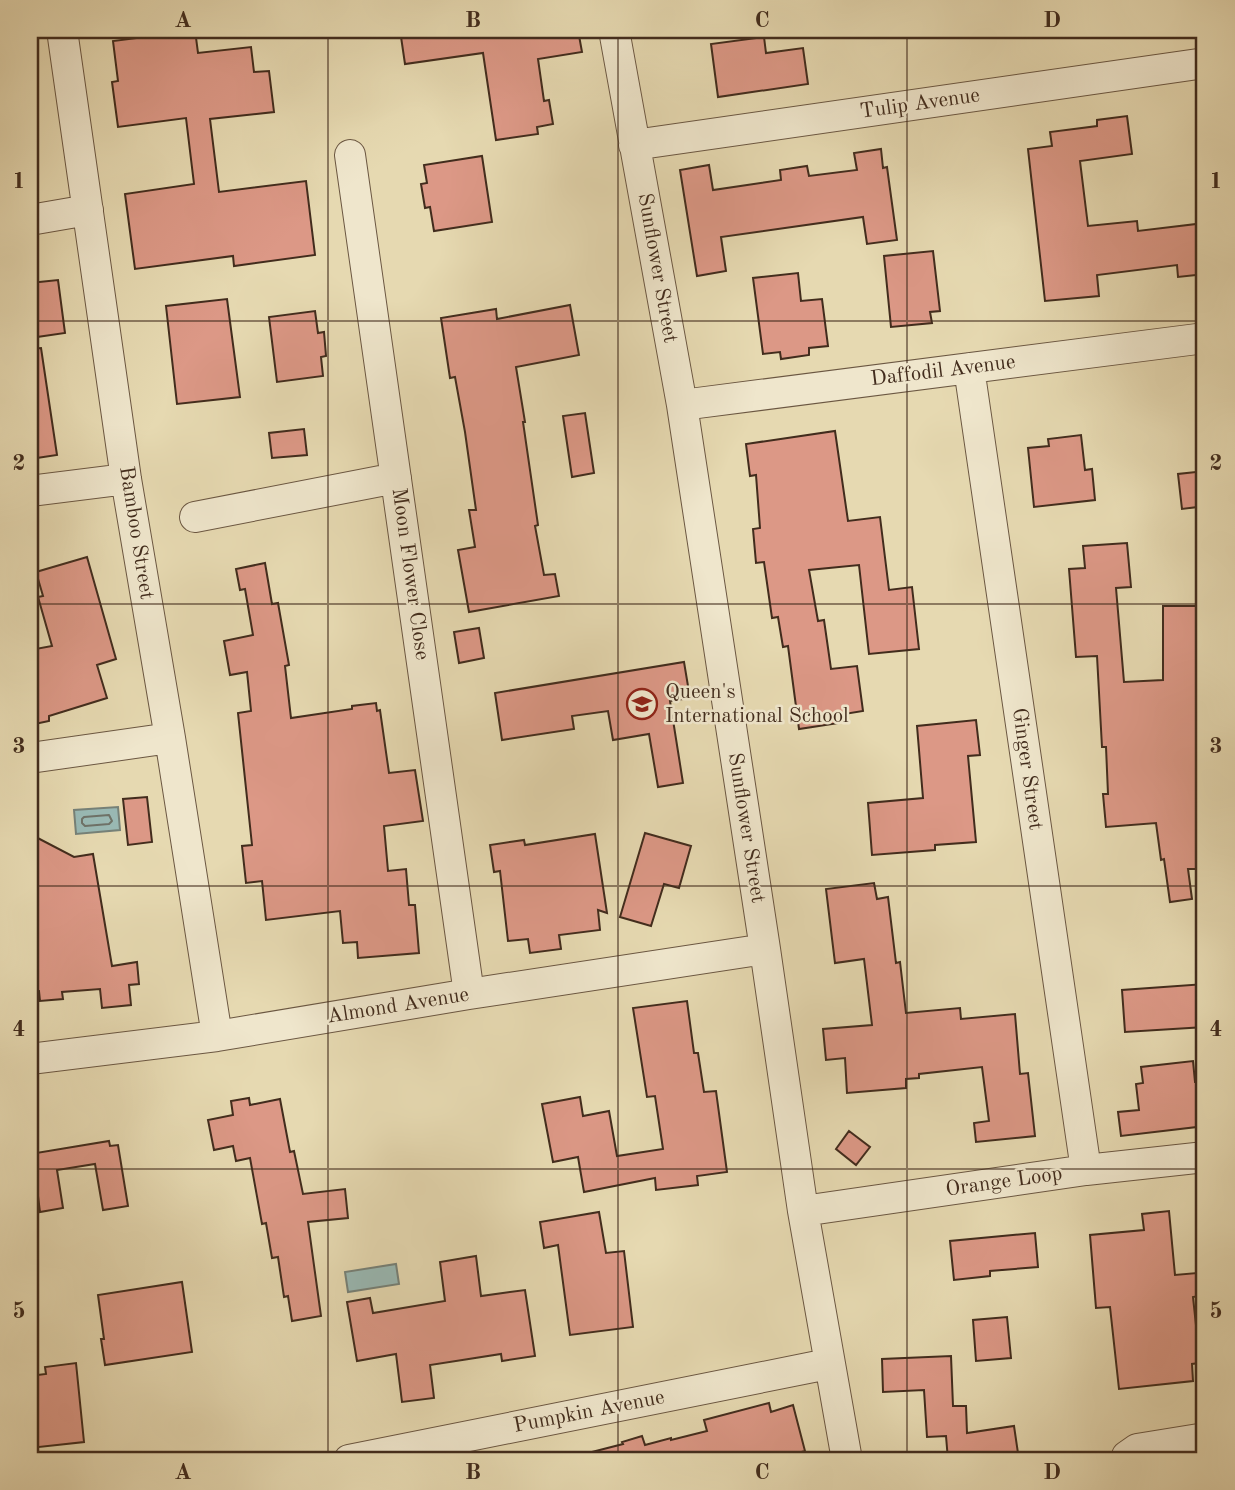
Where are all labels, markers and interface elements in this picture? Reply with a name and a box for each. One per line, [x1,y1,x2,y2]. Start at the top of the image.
text: A [174,9,192,32]
text: B [465,9,481,32]
text: C [754,9,770,32]
text: D [1043,9,1061,32]
street label: Tulip Avenue [859,85,981,123]
text: 1 [12,170,26,193]
text: 1 [1209,170,1223,193]
street label: Sunflower Street [633,191,681,345]
street label: Daffodil Avenue [869,352,1017,390]
text: 2 [12,452,26,475]
text: 2 [1209,452,1223,475]
street label: Bamboo Street [115,465,157,601]
street label: Moon Flower Close [387,486,433,662]
place label: Queen's International School [665,682,849,727]
school or university icon: Queen's International School [625,687,659,721]
street label: Ginger Street [1008,706,1046,832]
text: 3 [12,735,26,758]
text: 3 [1209,735,1223,758]
street label: Sunflower Street [724,751,768,905]
street label: Almond Avenue [325,984,471,1028]
text: 4 [12,1018,26,1041]
text: 4 [1209,1018,1223,1041]
street label: Orange Loop [944,1163,1064,1201]
text: 5 [12,1300,26,1323]
text: 5 [1209,1300,1223,1323]
street label: Pumpkin Avenue [512,1387,666,1437]
text: A [174,1461,192,1484]
text: B [465,1461,481,1484]
text: C [754,1461,770,1484]
text: D [1043,1461,1061,1484]

